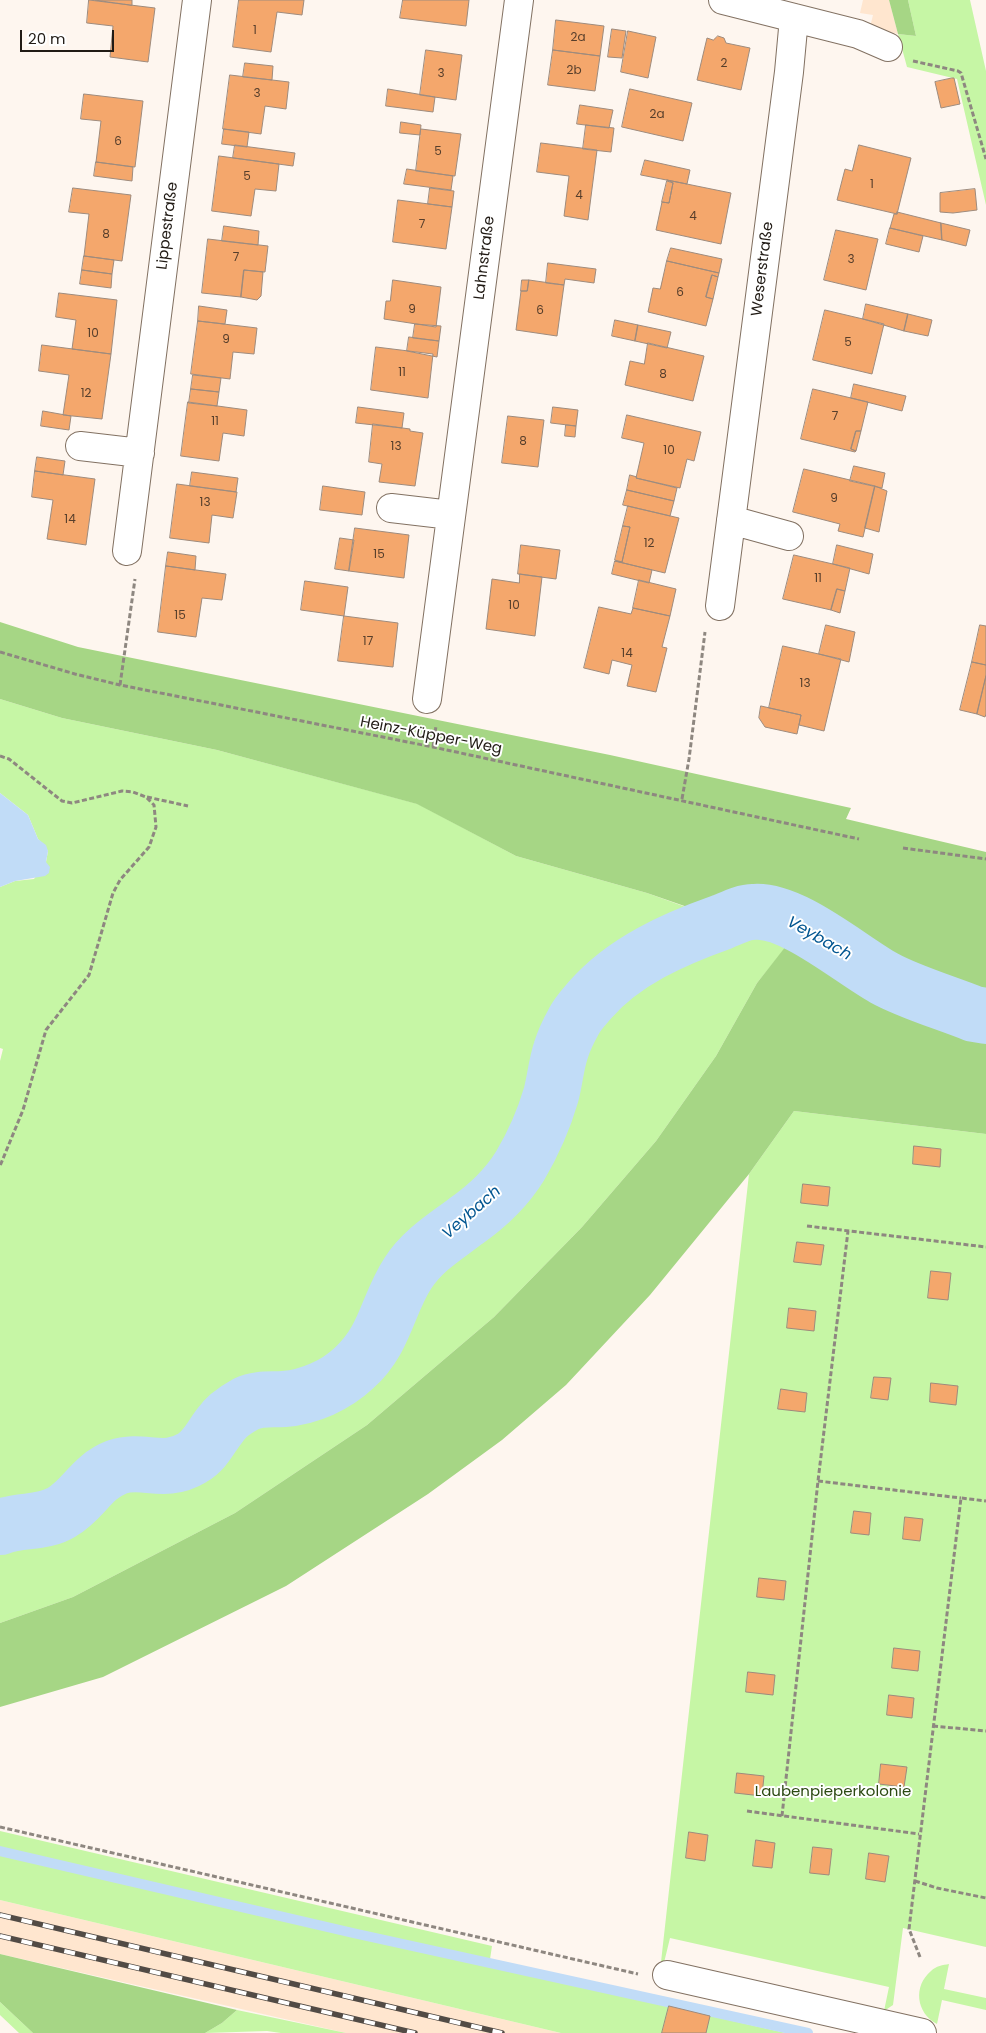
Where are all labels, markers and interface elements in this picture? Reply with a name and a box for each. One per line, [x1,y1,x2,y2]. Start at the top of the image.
scale bar [22,20,116,52]
house number: 1 [253,24,257,38]
text: 20 m [28,28,66,49]
house number: 2a [570,31,586,45]
house number: 2 [721,57,727,71]
house number: 2b [566,64,582,78]
house number: 3 [437,67,445,81]
house number: 3 [253,87,261,101]
house number: 2a [649,108,665,122]
house number: 6 [114,135,122,149]
house number: 5 [434,145,442,159]
house number: 5 [243,170,251,184]
house number: 1 [870,178,874,192]
street label: Lippestraße [154,181,182,271]
house number: 4 [575,189,583,203]
house number: 4 [689,210,697,224]
street label: Lahnstraße [471,215,499,301]
house number: 7 [419,218,425,232]
street label: Weserstraße [748,221,778,317]
house number: 8 [102,228,110,242]
house number: 7 [233,251,239,265]
house number: 3 [847,253,855,267]
house number: 6 [676,286,684,300]
house number: 9 [408,303,416,317]
house number: 6 [536,304,544,318]
house number: 10 [87,327,99,341]
house number: 9 [222,333,230,347]
house number: 5 [844,336,852,350]
house number: 11 [398,366,406,380]
house number: 8 [659,368,667,382]
house number: 12 [81,387,91,401]
house number: 7 [832,410,838,424]
house number: 11 [211,415,219,429]
house number: 8 [519,435,527,449]
house number: 13 [391,440,401,454]
house number: 10 [663,444,675,458]
house number: 9 [830,492,838,506]
house number: 13 [200,496,210,510]
house number: 14 [64,513,76,527]
house number: 12 [644,537,654,551]
house number: 15 [373,548,385,562]
house number: 11 [814,572,822,586]
house number: 10 [508,599,520,613]
house number: 15 [174,609,186,623]
house number: 17 [363,635,373,649]
house number: 14 [621,647,633,661]
house number: 13 [800,677,810,691]
street label: Heinz-Küpper-Weg [359,713,503,759]
water label: Veybach [783,913,855,965]
water label: Veybach [439,1182,505,1244]
park label: Laubenpieperkolonie [755,1783,911,1801]

